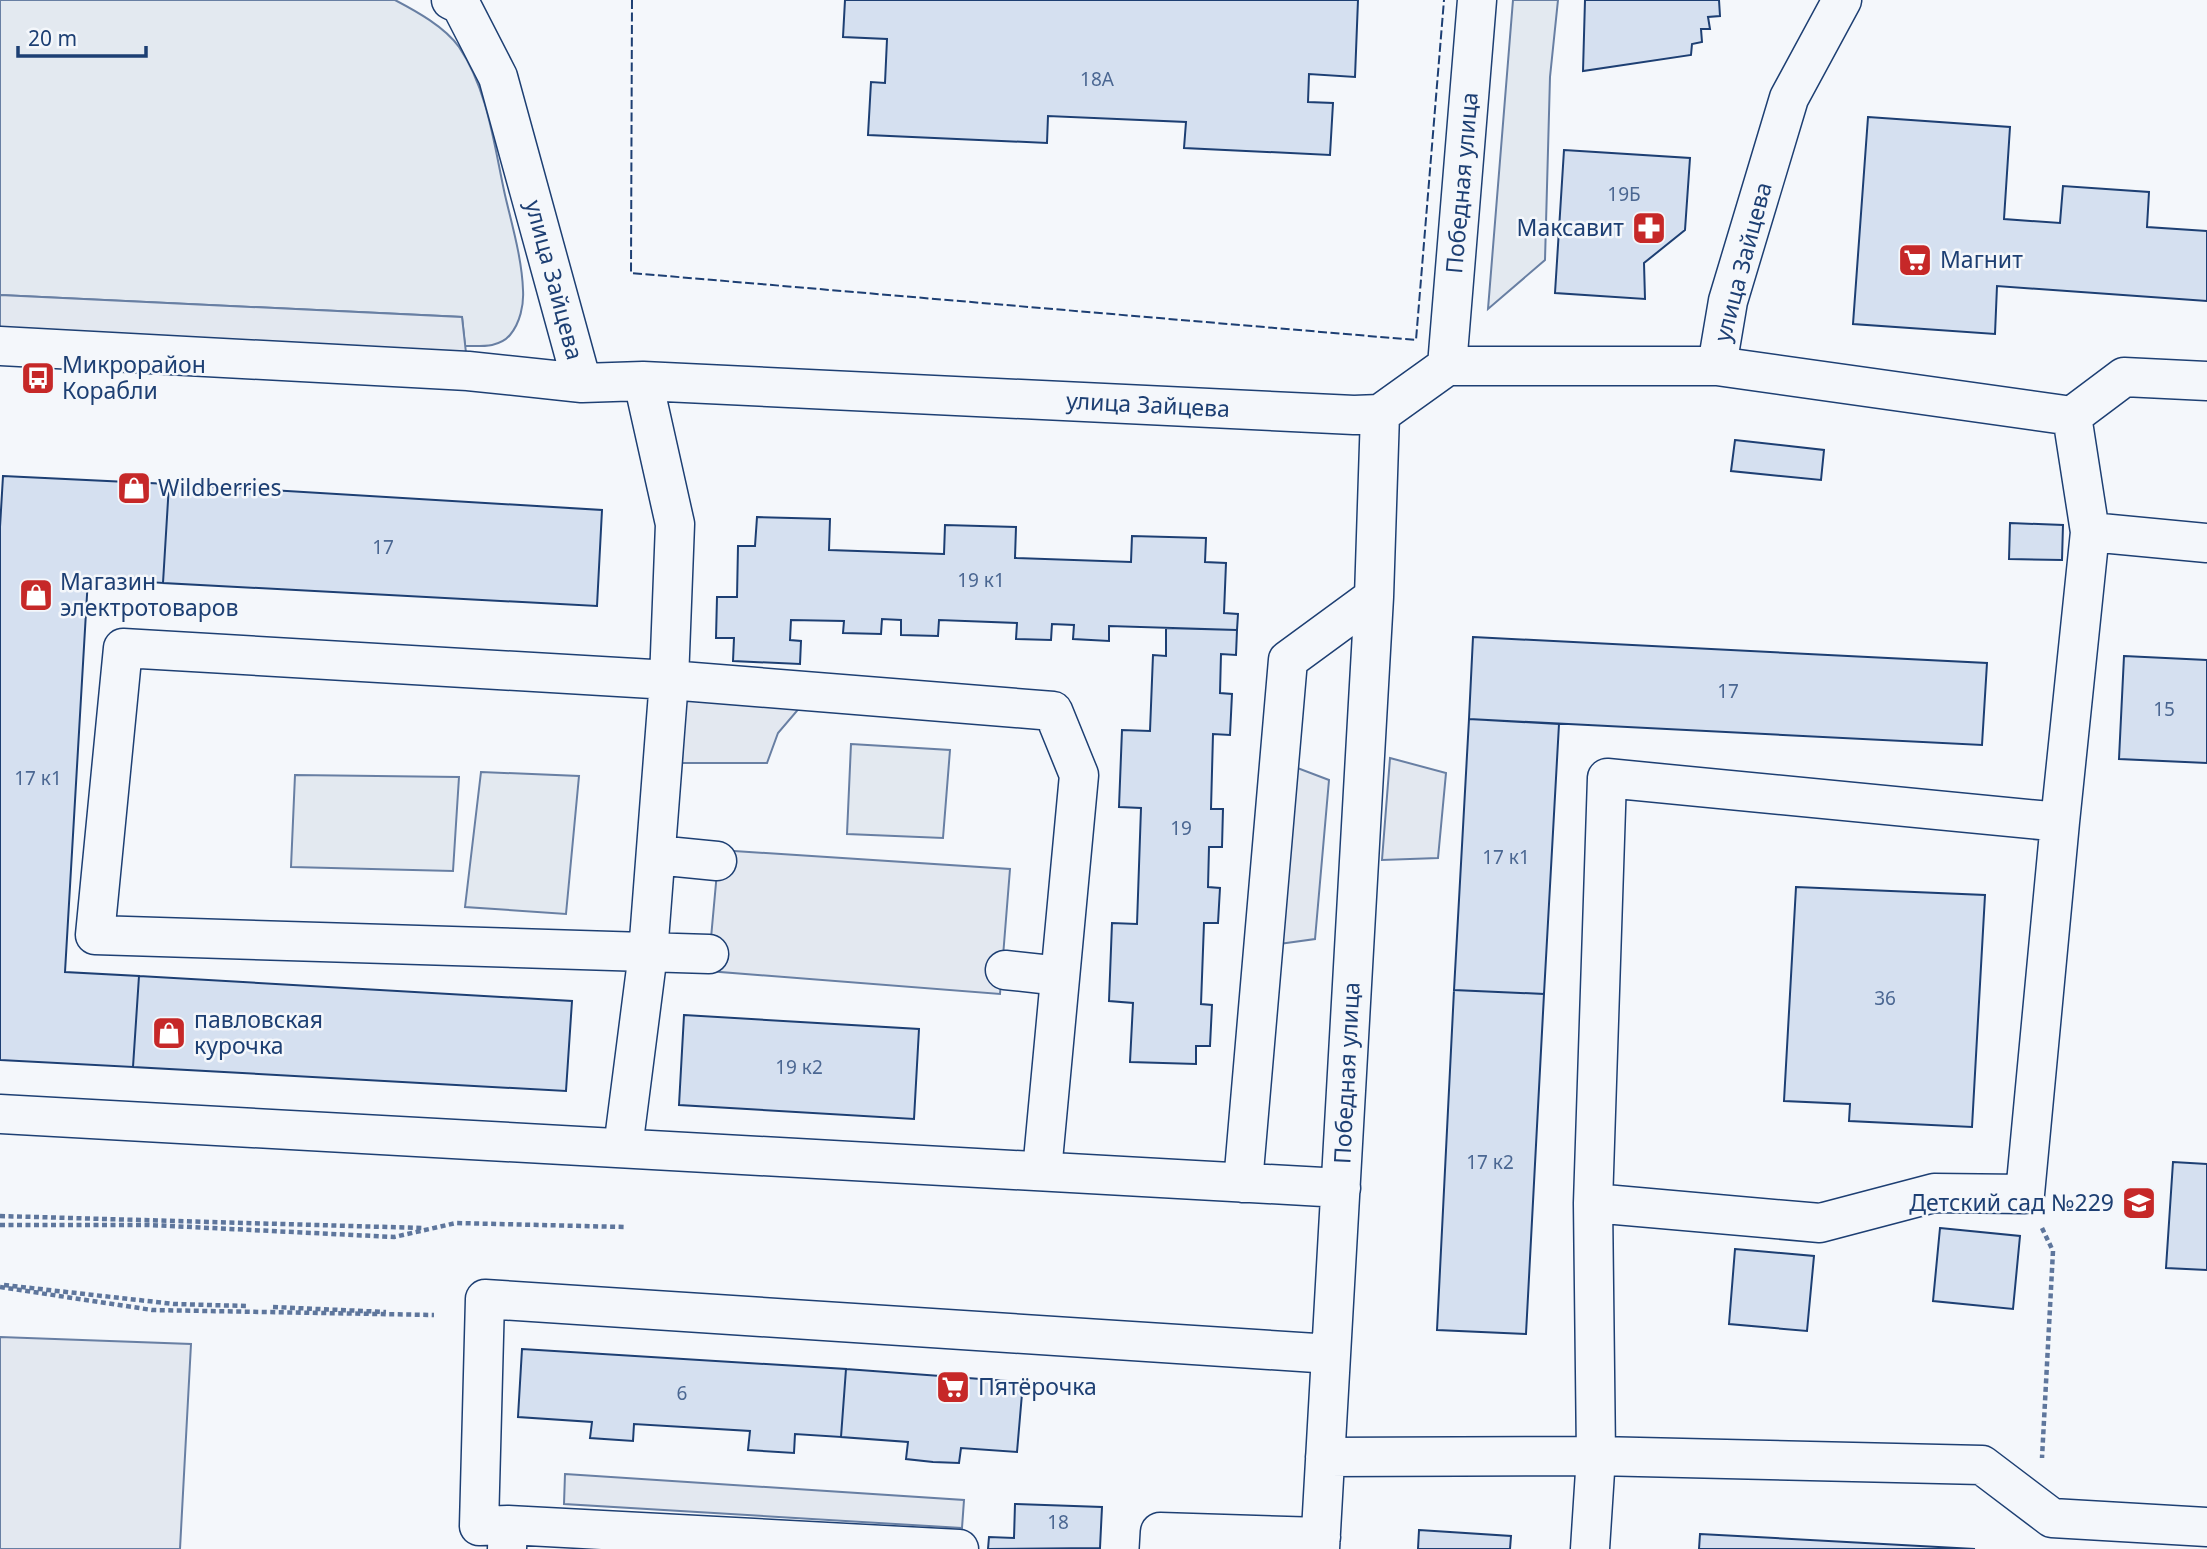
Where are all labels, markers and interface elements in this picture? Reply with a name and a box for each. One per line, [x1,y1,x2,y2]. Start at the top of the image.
scale bar [18,14,145,58]
text: 20 m [28,24,77,52]
house number: 18А [1080,66,1115,92]
street label: Победная улица [1437,91,1485,275]
street label: улица Зайцева [1705,178,1779,345]
house number: 19Б [1607,181,1641,207]
street label: улица Зайцева [518,196,592,363]
pharmacy icon: Максавит [1630,209,1668,247]
place label: Максавит [1517,211,1624,243]
supermarket icon: Магнит [1896,241,1934,279]
place label: Магнит [1940,243,2023,275]
place label: Микрорайон Корабли [62,348,206,406]
bus stop icon: Микрорайон Корабли [19,359,57,397]
street label: улица Зайцева [1065,384,1231,424]
shop icon: Wildberries [115,469,153,507]
place label: Wildberries [158,471,281,503]
house number: 17 [372,534,394,560]
place label: Магазин электротоваров [60,565,238,623]
house number: 19 к1 [957,567,1005,593]
shop icon: Магазин электротоваров [17,576,55,614]
house number: 17 [1717,678,1739,704]
house number: 15 [2153,696,2175,722]
house number: 17 к1 [14,765,62,791]
house number: 19 [1170,815,1192,841]
house number: 17 к1 [1482,844,1530,870]
street label: Победная улица [1325,981,1367,1165]
house number: 36 [1874,985,1896,1011]
place label: павловская курочка [194,1003,323,1061]
shop icon: павловская курочка [150,1014,188,1052]
house number: 19 к2 [775,1054,823,1080]
house number: 17 к2 [1466,1149,1514,1175]
school or university icon: Детский сад №229 [2120,1184,2158,1222]
place label: Детский сад №229 [1909,1186,2114,1218]
supermarket icon: Пятёрочка [934,1368,972,1406]
place label: Пятёрочка [978,1370,1097,1402]
house number: 6 [677,1380,687,1406]
house number: 18 [1047,1509,1069,1535]

